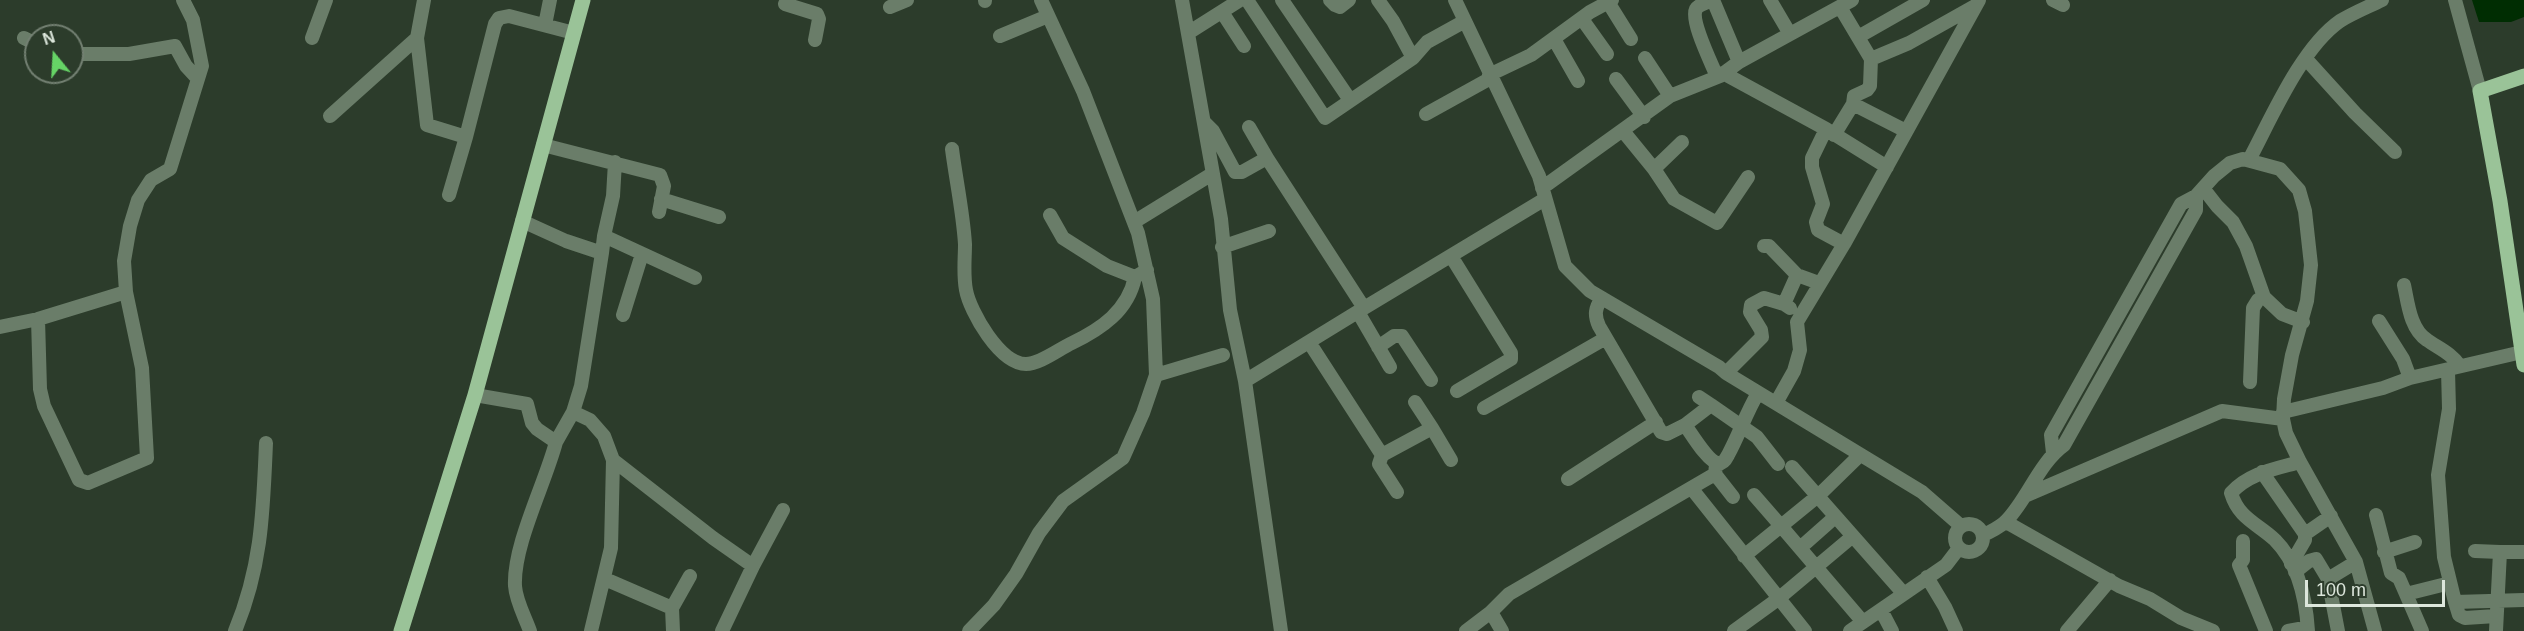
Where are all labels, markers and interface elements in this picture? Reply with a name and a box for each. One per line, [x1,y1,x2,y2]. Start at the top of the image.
north arrow [24,24,84,84]
text: N [41,28,57,48]
scale bar [2308,568,2448,606]
text: 100 m [2316,580,2366,600]

